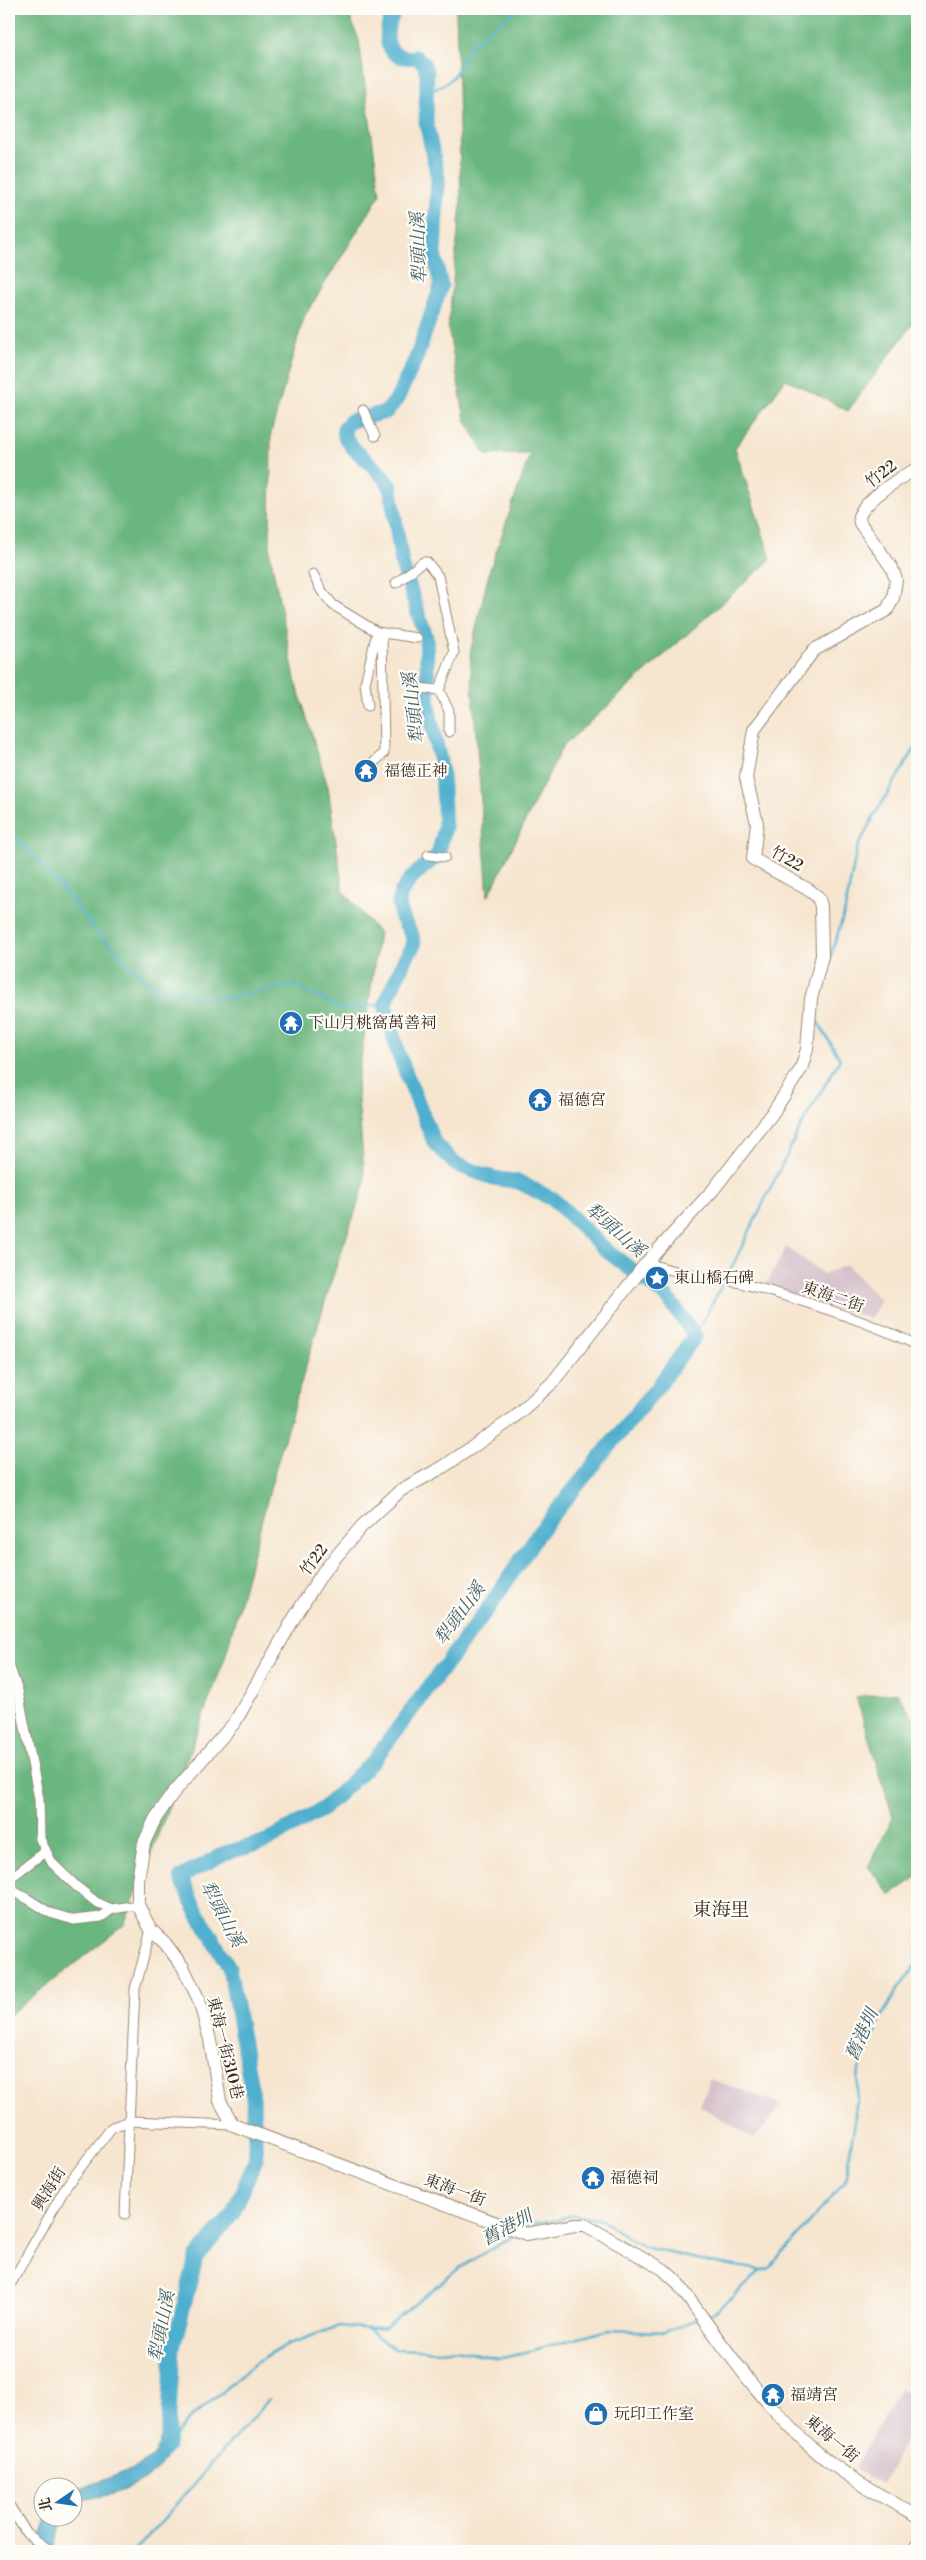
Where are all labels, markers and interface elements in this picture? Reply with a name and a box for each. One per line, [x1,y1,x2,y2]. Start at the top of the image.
water label: 犁頭山溪 [406,210,432,284]
street label: 竹22 [861,456,901,492]
water label: 犁頭山溪 [398,669,430,745]
temple icon: 福德正神 [353,758,379,784]
place label: 福德正神 [384,761,448,781]
street label: 竹22 [767,842,807,876]
temple icon: 下山月桃窩萬善祠 [278,1010,304,1036]
place label: 下山月桃窩萬善祠 [308,1013,436,1033]
temple icon: 福德宮 [527,1087,553,1113]
place label: 福德宮 [558,1090,606,1110]
water label: 犁頭山溪 [580,1198,651,1264]
place icon: 東山橋石碑 [644,1265,670,1291]
place label: 東山橋石碑 [674,1268,754,1288]
street label: 東海二街 [799,1277,867,1317]
street label: 竹22 [296,1540,332,1580]
water label: 犁頭山溪 [430,1576,492,1650]
water label: 犁頭山溪 [195,1877,250,1953]
district label: 東海里 [692,1898,750,1922]
street label: 東海一街310巷 [203,1994,247,2102]
water label: 舊港圳 [841,2003,885,2064]
street label: 興海街 [28,2163,70,2215]
temple icon: 福德祠 [580,2165,606,2191]
place label: 福德祠 [610,2168,658,2188]
street label: 東海一街 [422,2170,488,2210]
water label: 舊港圳 [478,2204,539,2251]
water label: 犁頭山溪 [144,2287,181,2364]
temple icon: 福靖宮 [760,2382,786,2408]
place label: 福靖宮 [790,2385,838,2405]
shop icon: 玩印工作室 [583,2401,609,2427]
place label: 玩印工作室 [614,2404,694,2424]
street label: 東海一街 [801,2411,863,2467]
north arrow [32,2478,82,2528]
text: 北 [36,2496,57,2514]

